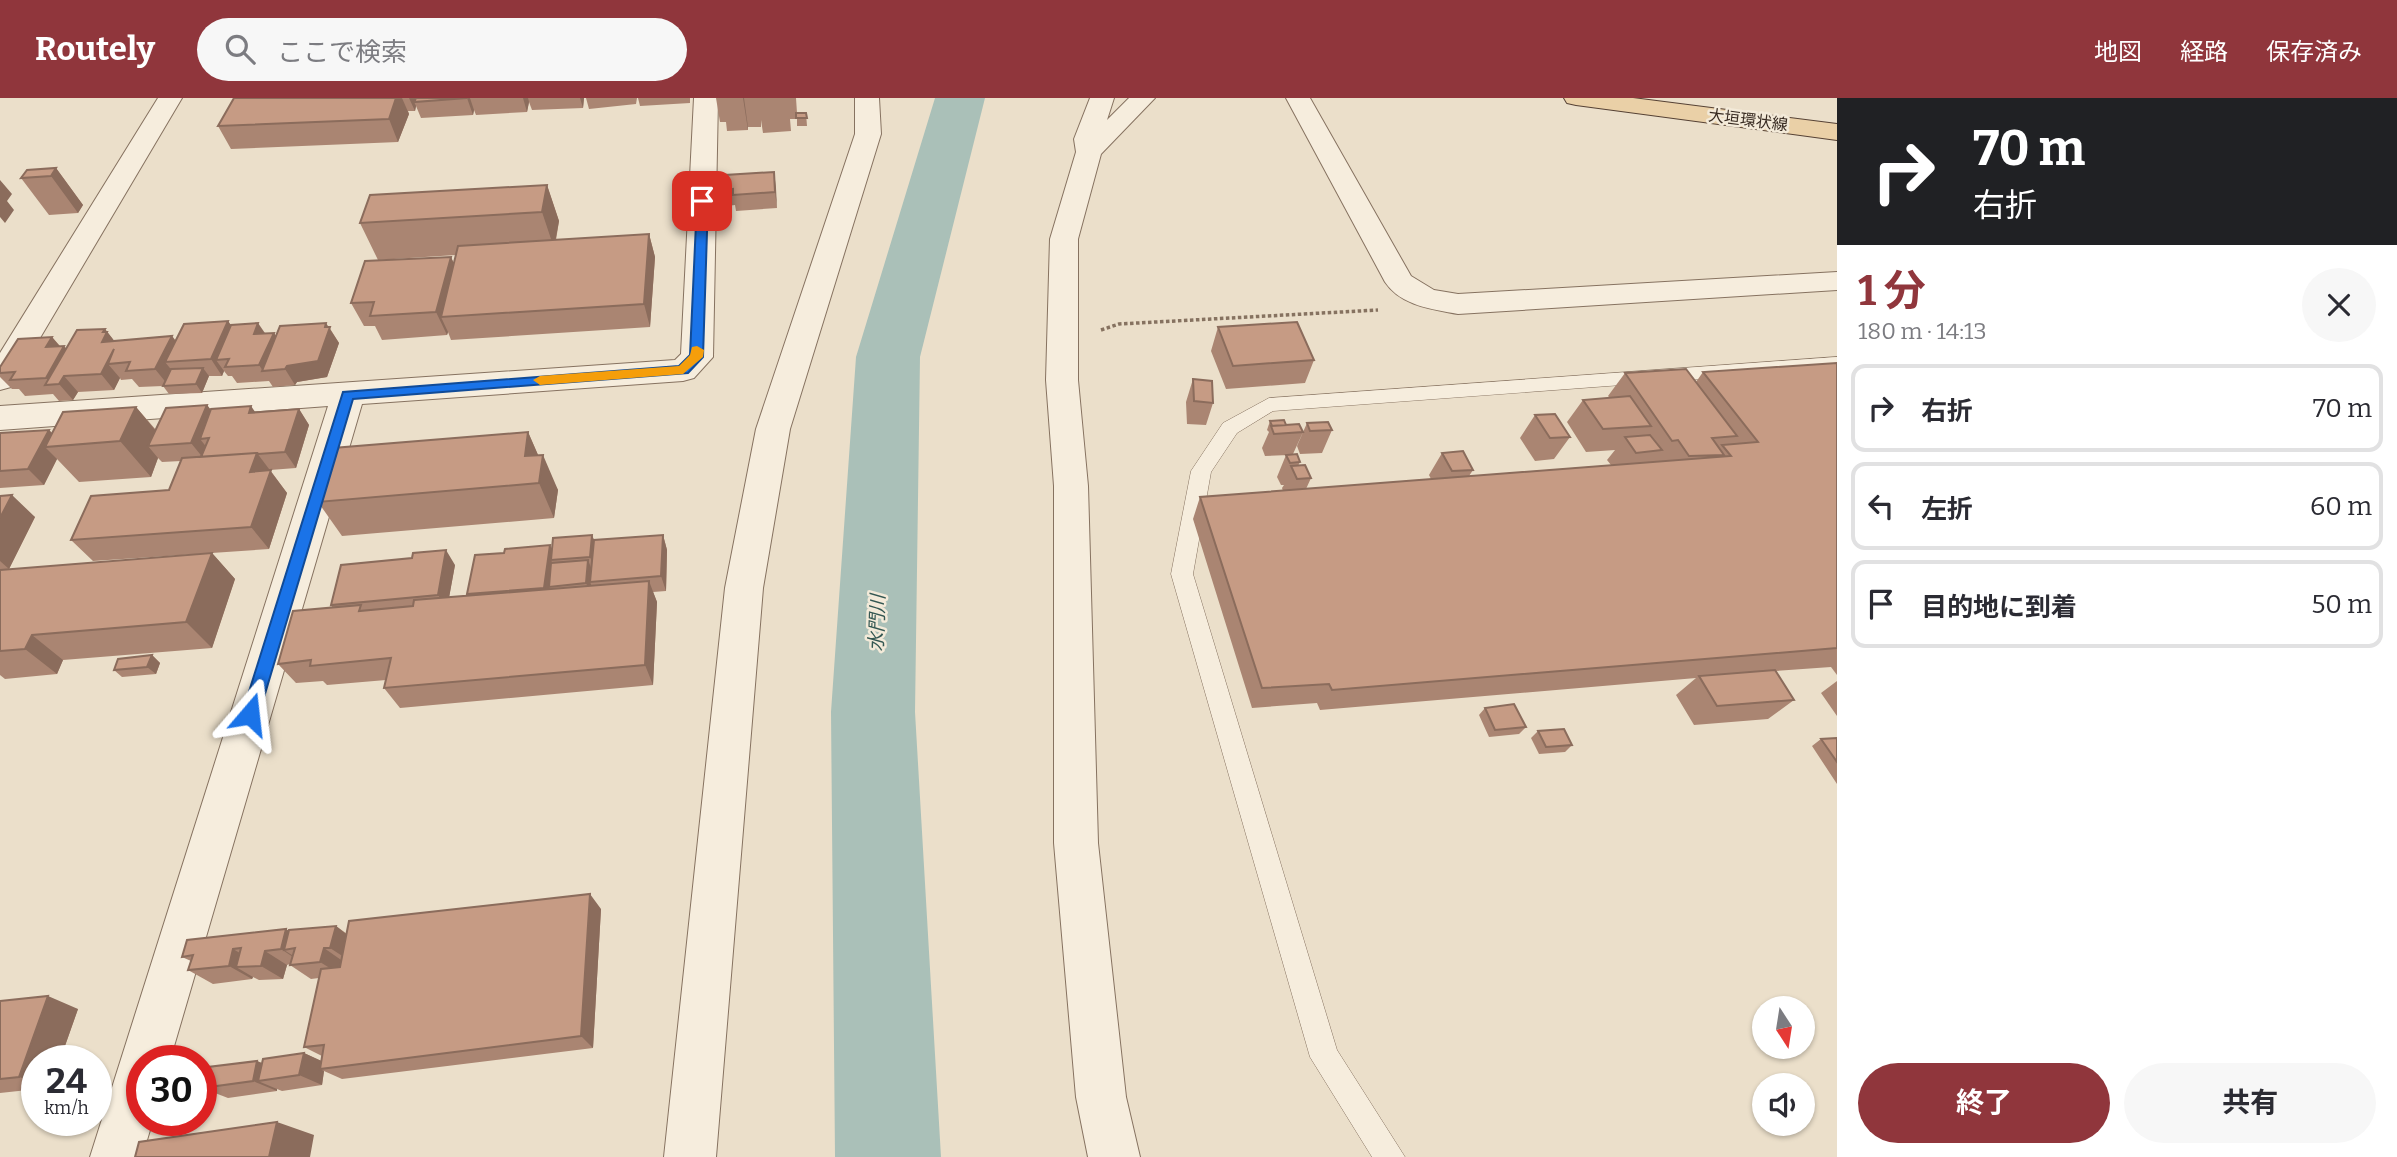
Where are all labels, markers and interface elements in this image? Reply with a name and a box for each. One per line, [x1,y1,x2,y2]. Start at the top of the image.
search box [197,18,687,81]
text: Routely [35,29,155,69]
icon: search [221,30,259,68]
text: ここで検索 [277,37,407,68]
text: 地図 [2094,38,2142,66]
text: 経路 [2180,38,2228,66]
text: 保存済み [2266,38,2362,66]
street label: 大垣環状線 [1707,106,1789,134]
text: 70 m [1973,119,2085,178]
icon: right [1858,126,1949,217]
pin [672,171,732,231]
icon: arrive [683,182,721,220]
text: 右折 [1973,186,2037,224]
text: 1 分 [1858,266,1926,316]
button: close [2302,268,2376,342]
text: 180 m · 14:13 [1858,317,1987,345]
icon: right [1862,389,1900,427]
text: 70 m [2313,393,2372,424]
text: 右折 [1921,396,1973,427]
icon: left [1862,487,1900,525]
text: 60 m [2310,491,2372,522]
text: 左折 [1921,494,1973,525]
icon: arrive [1862,585,1900,623]
text: 50 m [2311,589,2372,620]
water label: 水門川 [865,592,890,652]
text: 目的地に到着 [1921,592,2077,623]
position arrow [213,677,287,751]
north arrow [1752,996,1815,1059]
map controls [1752,996,1815,1136]
speed limit sign: 30 [126,1045,217,1136]
text: 24 [46,1060,87,1102]
button: 終了 [1858,1063,2110,1143]
button: 共有 [2124,1063,2376,1143]
button: sound [1752,1073,1815,1136]
text: km/h [44,1097,89,1119]

